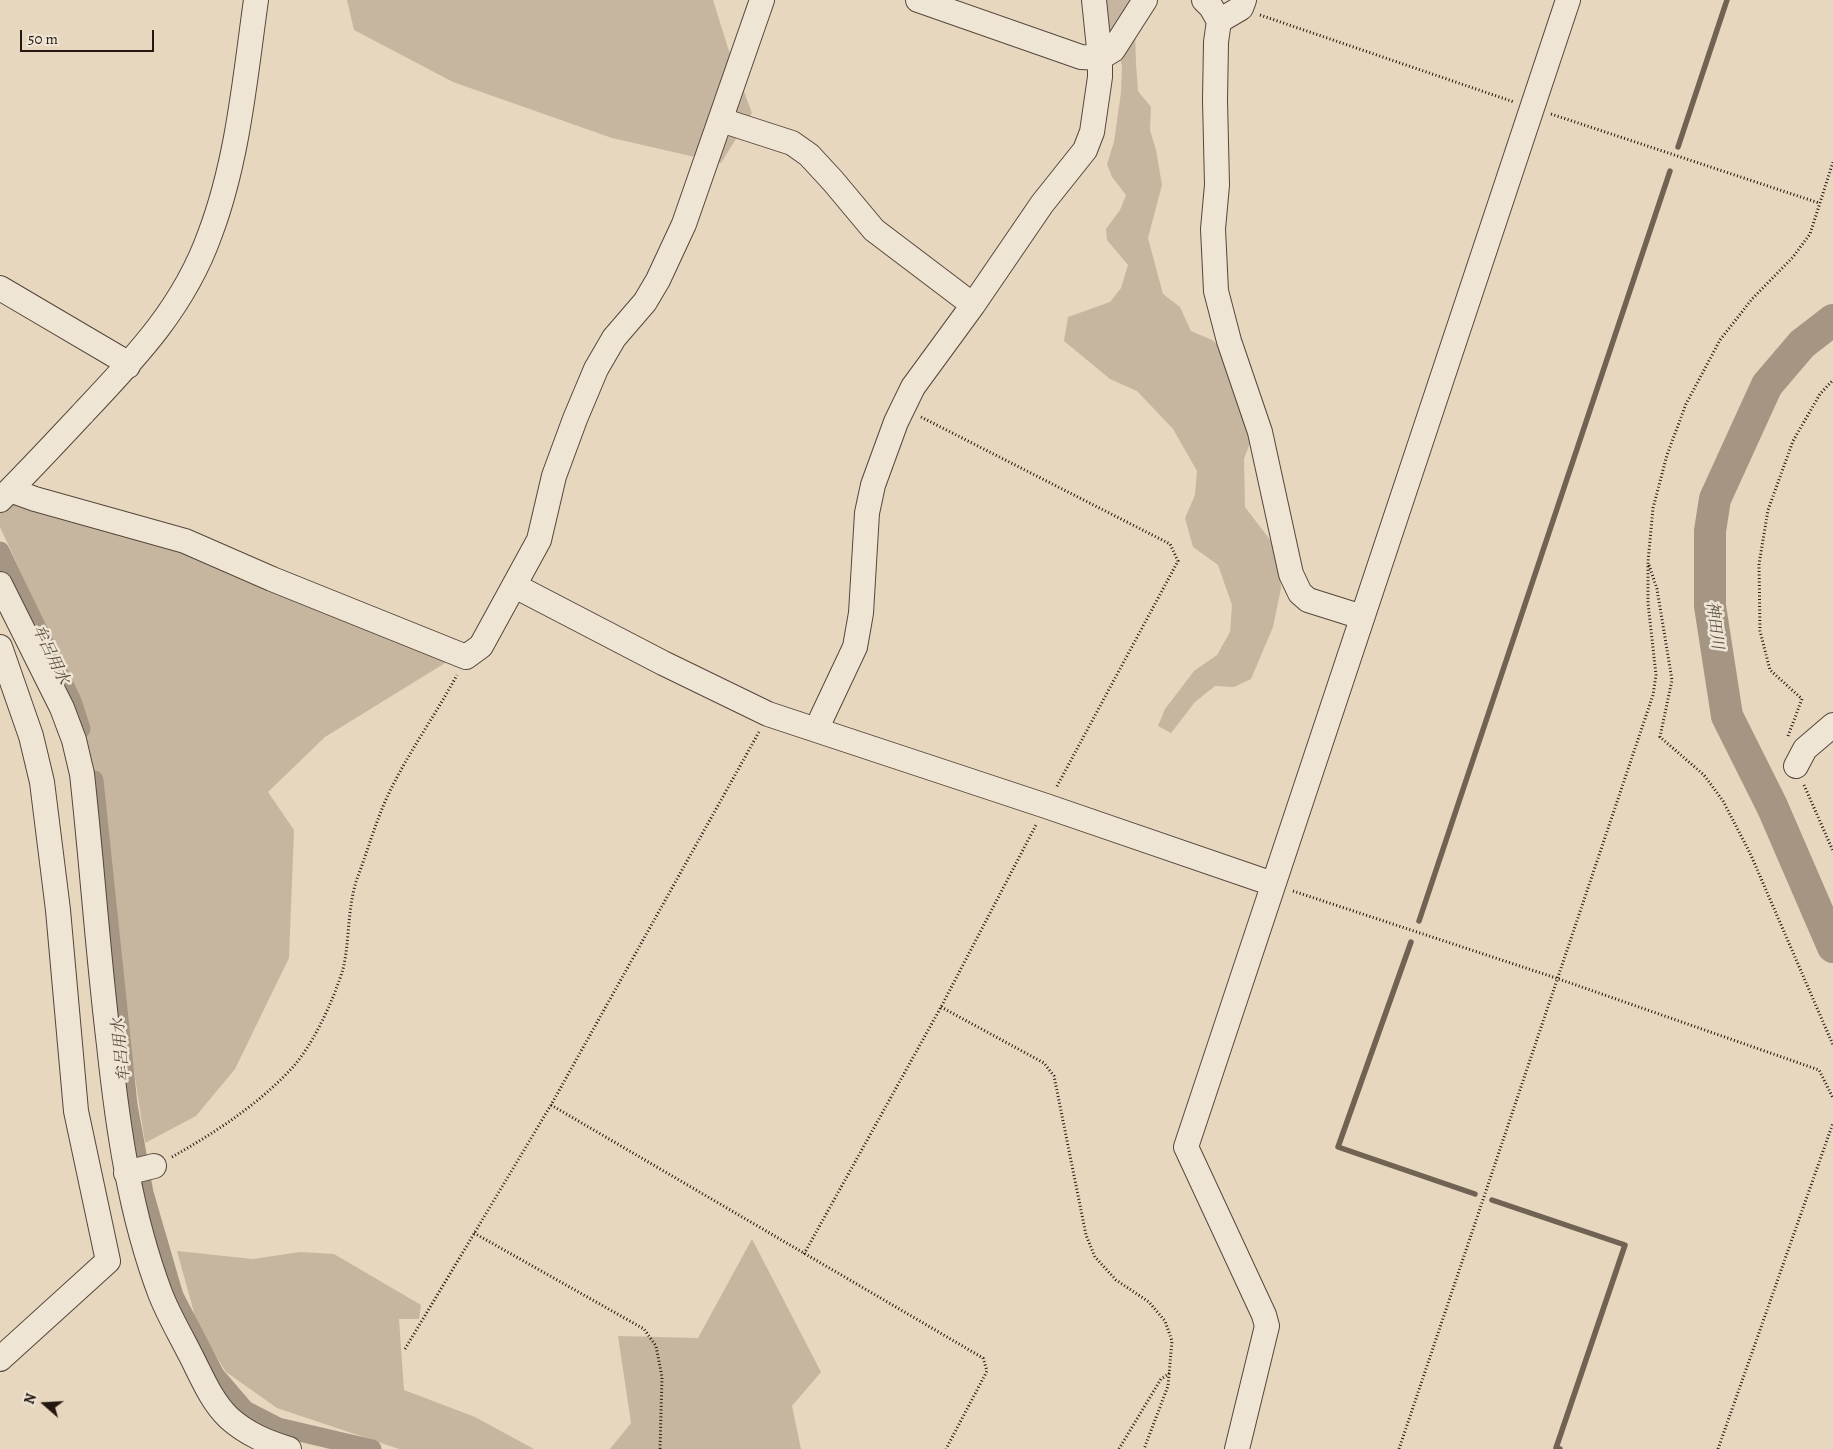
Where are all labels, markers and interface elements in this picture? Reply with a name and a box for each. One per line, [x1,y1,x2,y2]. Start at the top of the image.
scale bar [22,20,156,52]
text: 50 m [28,29,58,49]
water label: 神田川 [1702,600,1726,650]
water label: 牟呂用水 [27,622,73,688]
water label: 牟呂用水 [109,1017,135,1083]
north arrow [20,1379,70,1429]
text: N [20,1391,41,1407]

